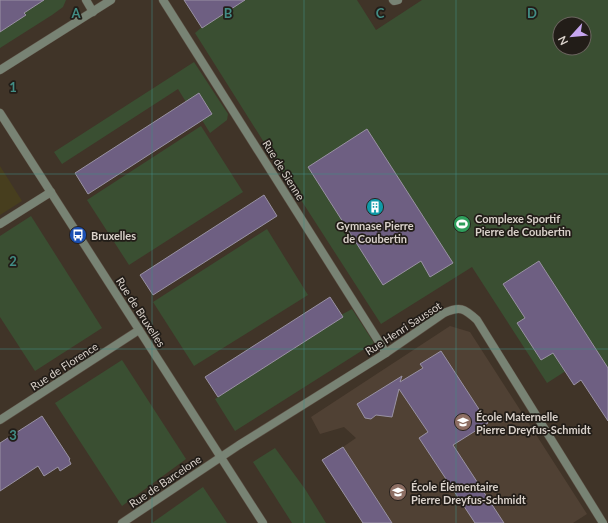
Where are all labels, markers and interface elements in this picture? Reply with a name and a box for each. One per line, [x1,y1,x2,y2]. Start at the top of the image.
text: A [70,5,81,21]
text: B [224,5,233,21]
text: C [376,5,385,21]
text: D [527,5,537,21]
north arrow [552,16,592,56]
text: N [555,34,570,47]
text: 1 [9,79,17,95]
street label: Rue de Sienne [260,137,308,203]
building icon: Gymnase Pierre de Coubertin [365,197,385,217]
place label: Complexe Sportif Pierre de Coubertin [475,212,571,238]
sports icon: Complexe Sportif Pierre de Coubertin [452,214,472,234]
place label: Gymnase Pierre de Coubertin [336,219,414,245]
bus stop icon: Bruxelles [68,225,88,245]
place label: Bruxelles [91,229,136,242]
text: 2 [9,253,17,269]
street label: Rue de Bruxelles [114,275,168,349]
street label: Rue Henri Saussot [362,299,444,357]
street label: Rue de Florence [28,339,100,393]
place label: École Maternelle Pierre Dreyfus-Schmidt [476,410,592,436]
school or university icon: École Maternelle Pierre Dreyfus-Schmidt [453,412,473,432]
text: 3 [9,427,17,443]
street label: Rue de Barcelone [126,452,204,510]
place label: École Élémentaire Pierre Dreyfus-Schmidt [411,480,527,506]
school or university icon: École Élémentaire Pierre Dreyfus-Schmidt [388,482,408,502]

